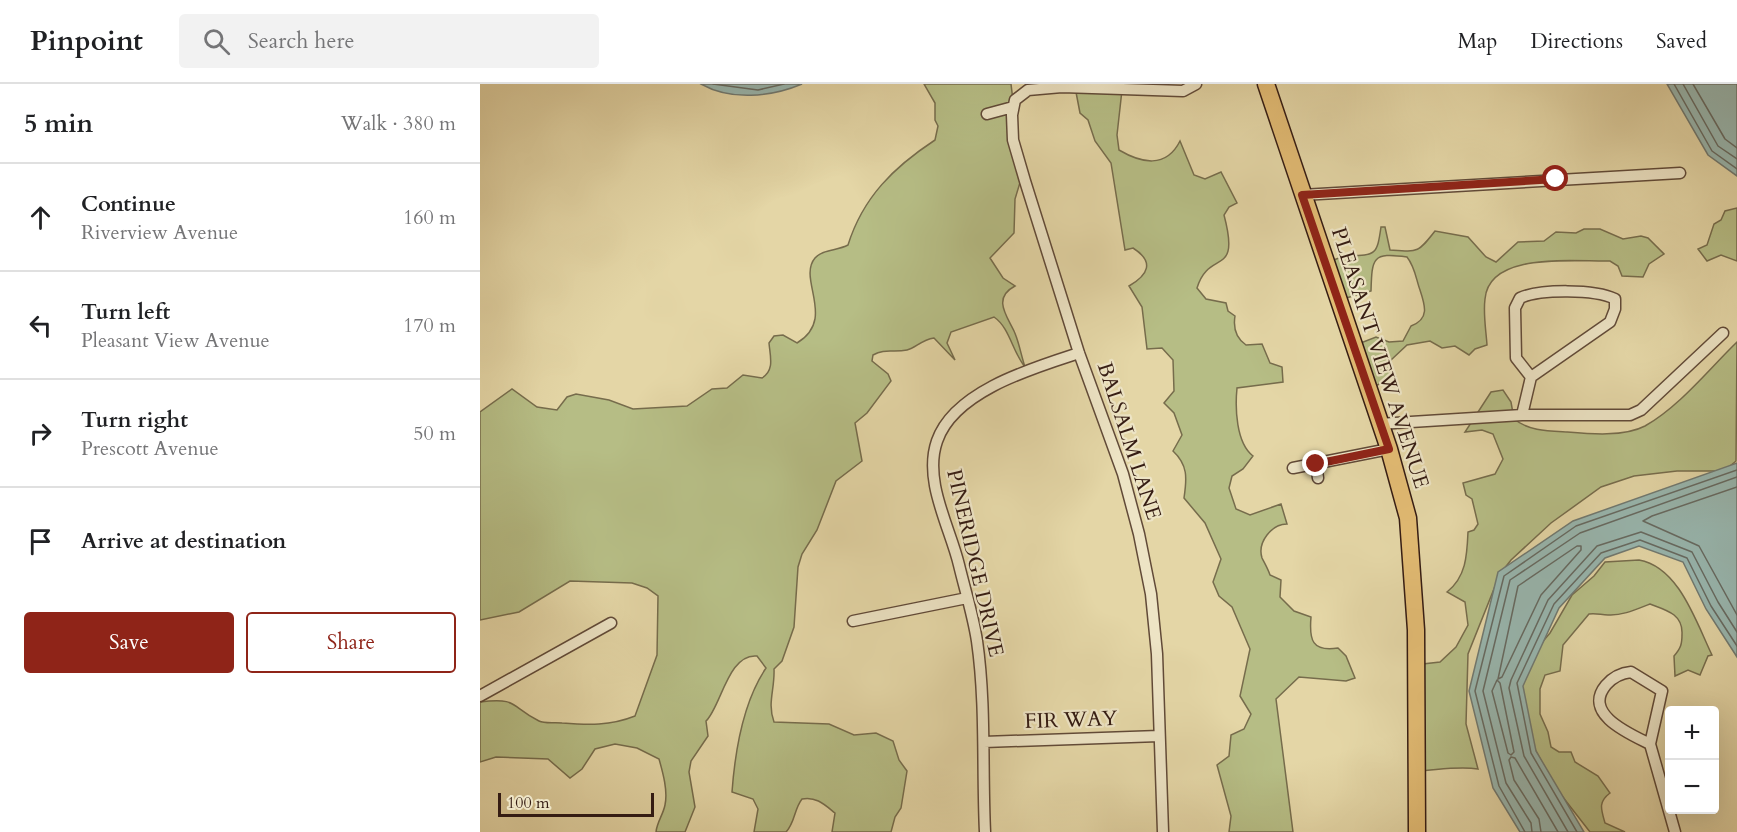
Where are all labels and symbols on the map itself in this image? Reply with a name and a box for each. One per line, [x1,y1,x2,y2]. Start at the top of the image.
route start [1542,165,1568,191]
street label: PLEASANT VIEW AVENUE [1324,224,1436,492]
street label: BALSALM LANE [1090,359,1168,524]
route end [1302,450,1328,476]
street label: PINERIDGE DRIVE [939,466,1011,660]
street label: FIR WAY [1024,704,1118,736]
scale bar [498,790,654,818]

